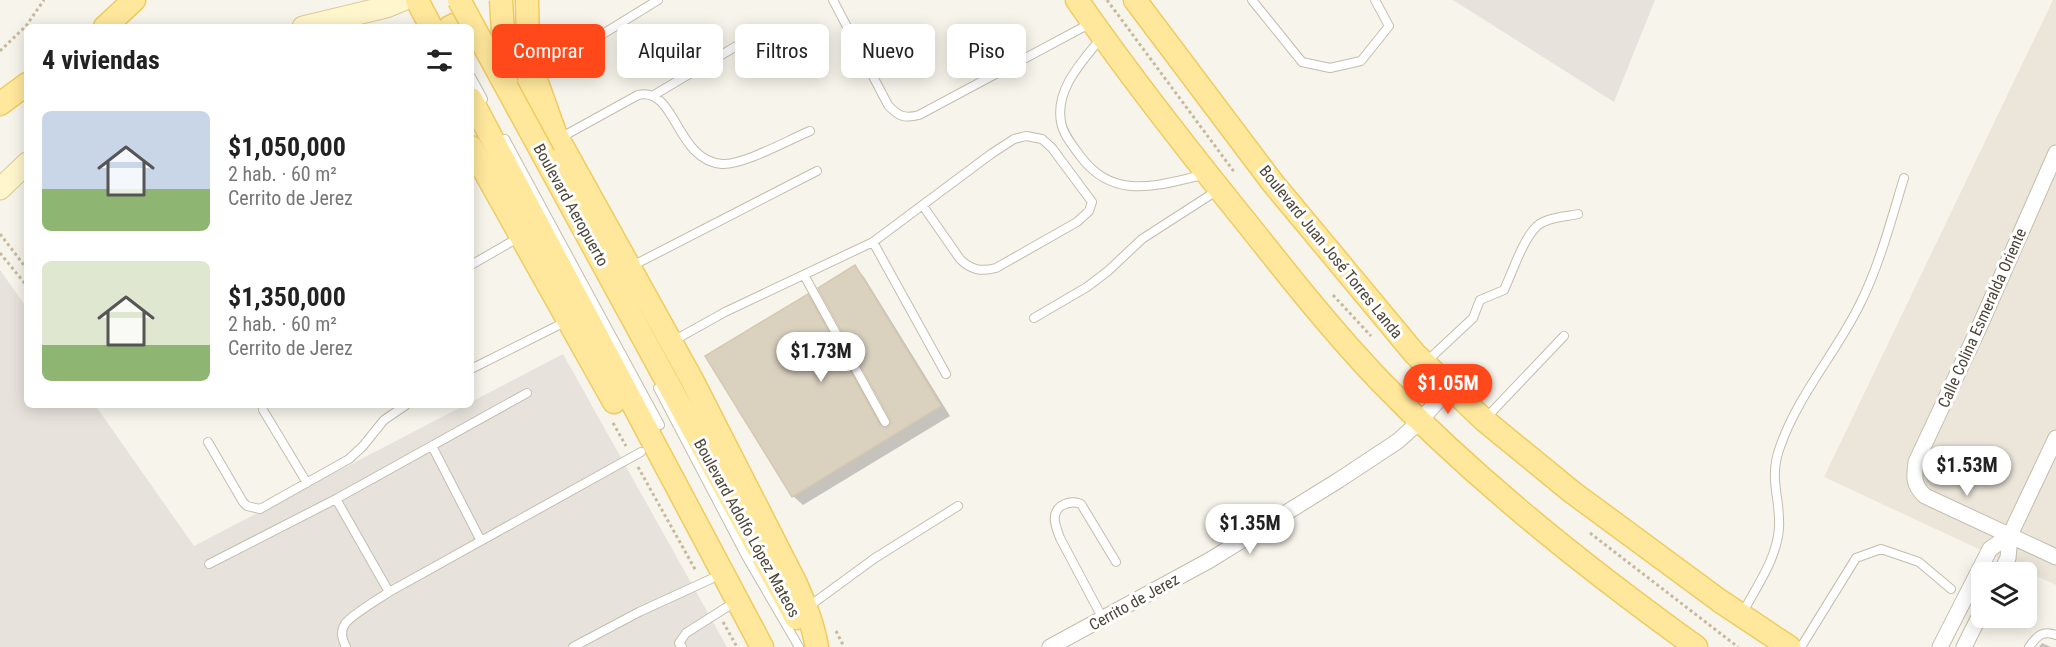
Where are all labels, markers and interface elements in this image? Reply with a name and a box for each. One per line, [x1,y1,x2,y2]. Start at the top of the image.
chip: Comprar [492,24,605,78]
chip: Alquilar [617,24,723,78]
chip: Filtros [735,24,829,78]
chip: Nuevo [841,24,935,78]
chip: Piso [947,24,1026,78]
icon: filters [423,44,456,77]
text: 4 viviendas [42,45,160,75]
text: $1,050,000 [228,132,346,162]
icon: home [90,135,162,207]
street label: Boulevard Aeropuerto [530,141,612,269]
text: 2 hab. · 60 m² [228,162,337,186]
street label: Boulevard Juan José Torres Landa [1255,162,1407,342]
text: Cerrito de Jerez [228,186,353,210]
street label: Calle Colina Esmeralda Oriente [1934,225,2030,411]
text: $1,350,000 [228,282,346,312]
icon: home [90,285,162,357]
text: 2 hab. · 60 m² [228,312,337,336]
pin: $1.73M [772,332,870,383]
text: Cerrito de Jerez [228,336,353,360]
text: $1.73M [790,339,852,363]
pin: $1.05M [1399,364,1497,415]
text: $1.05M [1417,371,1479,395]
street label: Boulevard Adolfo López Mateos [690,436,804,620]
pin: $1.53M [1918,446,2016,497]
text: $1.53M [1936,453,1998,477]
pin: $1.35M [1201,504,1299,555]
text: $1.35M [1219,511,1281,535]
map controls [1971,562,2037,628]
button: layers [1971,562,2037,628]
street label: Cerrito de Jerez [1086,569,1182,635]

